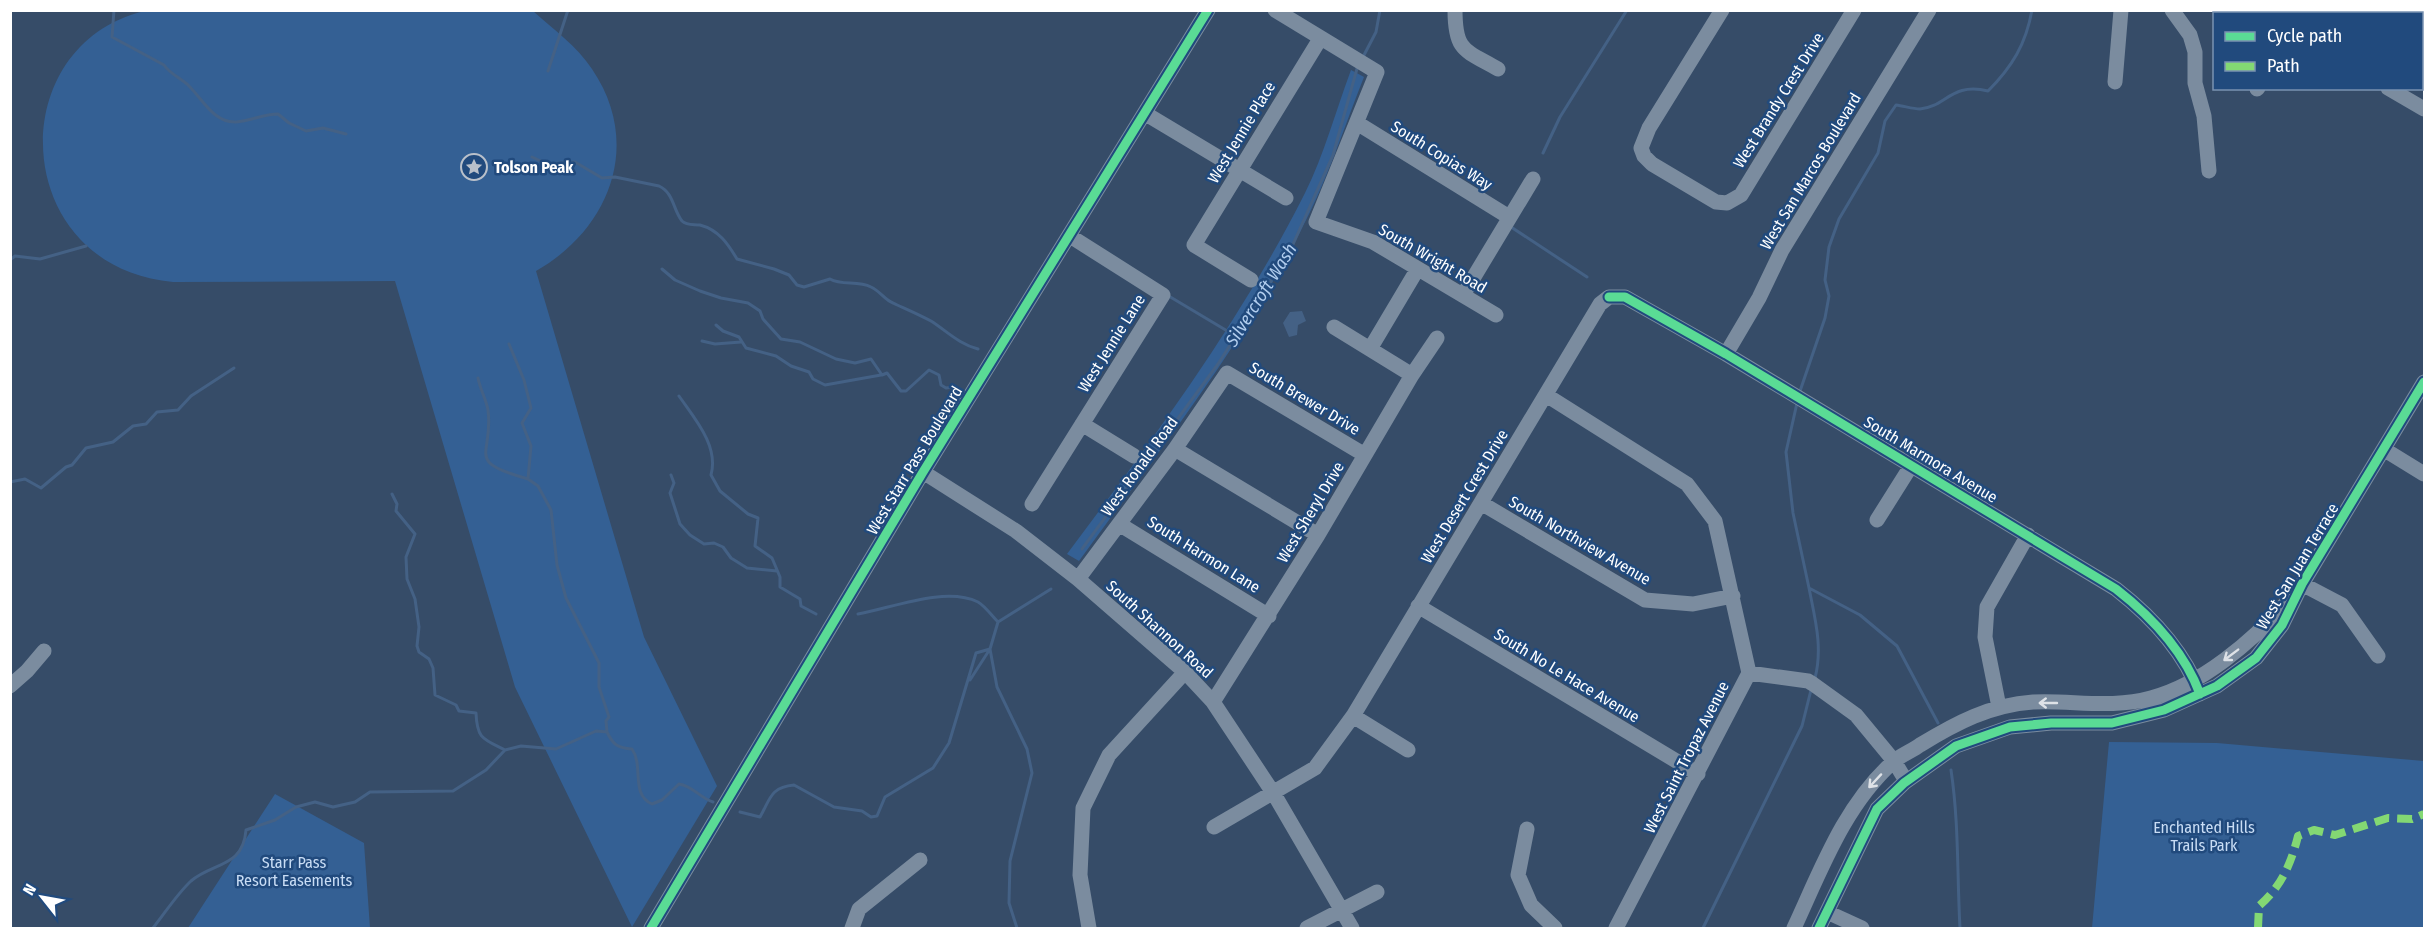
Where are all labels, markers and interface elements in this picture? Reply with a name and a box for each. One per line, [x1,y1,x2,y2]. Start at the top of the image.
legend [2213,12,2423,90]
text: Cycle path [2267,25,2342,47]
street label: West Brandy Crest Drive [1729,29,1828,171]
text: Path [2267,55,2300,77]
street label: West Jennie Place [1204,78,1279,186]
street label: West San Marcos Boulevard [1756,89,1865,253]
street label: South Copias Way [1388,117,1496,195]
place icon: Tolson Peak [459,152,489,182]
place label: Tolson Peak [494,158,574,177]
street label: South Wright Road [1375,220,1490,297]
water label: Silvercroft Wash [1220,239,1302,352]
street label: West Jennie Lane [1074,291,1149,396]
street label: South Brewer Drive [1246,358,1364,439]
street label: West Starr Pass Boulevard [863,383,966,538]
street label: South Marmora Avenue [1861,412,2001,507]
street label: West Ronald Road [1097,413,1182,520]
street label: West Desert Crest Drive [1417,426,1512,567]
street label: West Sheryl Drive [1273,458,1348,566]
street label: South Northview Avenue [1505,492,1654,589]
street label: West San Juan Terrace [2252,500,2343,633]
street label: South Harmon Lane [1144,512,1264,597]
street label: South Shannon Road [1102,576,1217,682]
street label: South No Le Hace Avenue [1491,624,1643,726]
one-way arrow [2223,649,2239,661]
street label: West Saint Tropaz Avenue [1640,678,1733,836]
one-way arrow [2038,697,2058,708]
one-way arrow [1869,773,1883,788]
park label: Enchanted Hills Trails Park [2153,818,2255,855]
park label: Starr Pass Resort Easements [236,853,353,890]
north arrow [12,867,72,927]
text: N [19,881,40,899]

